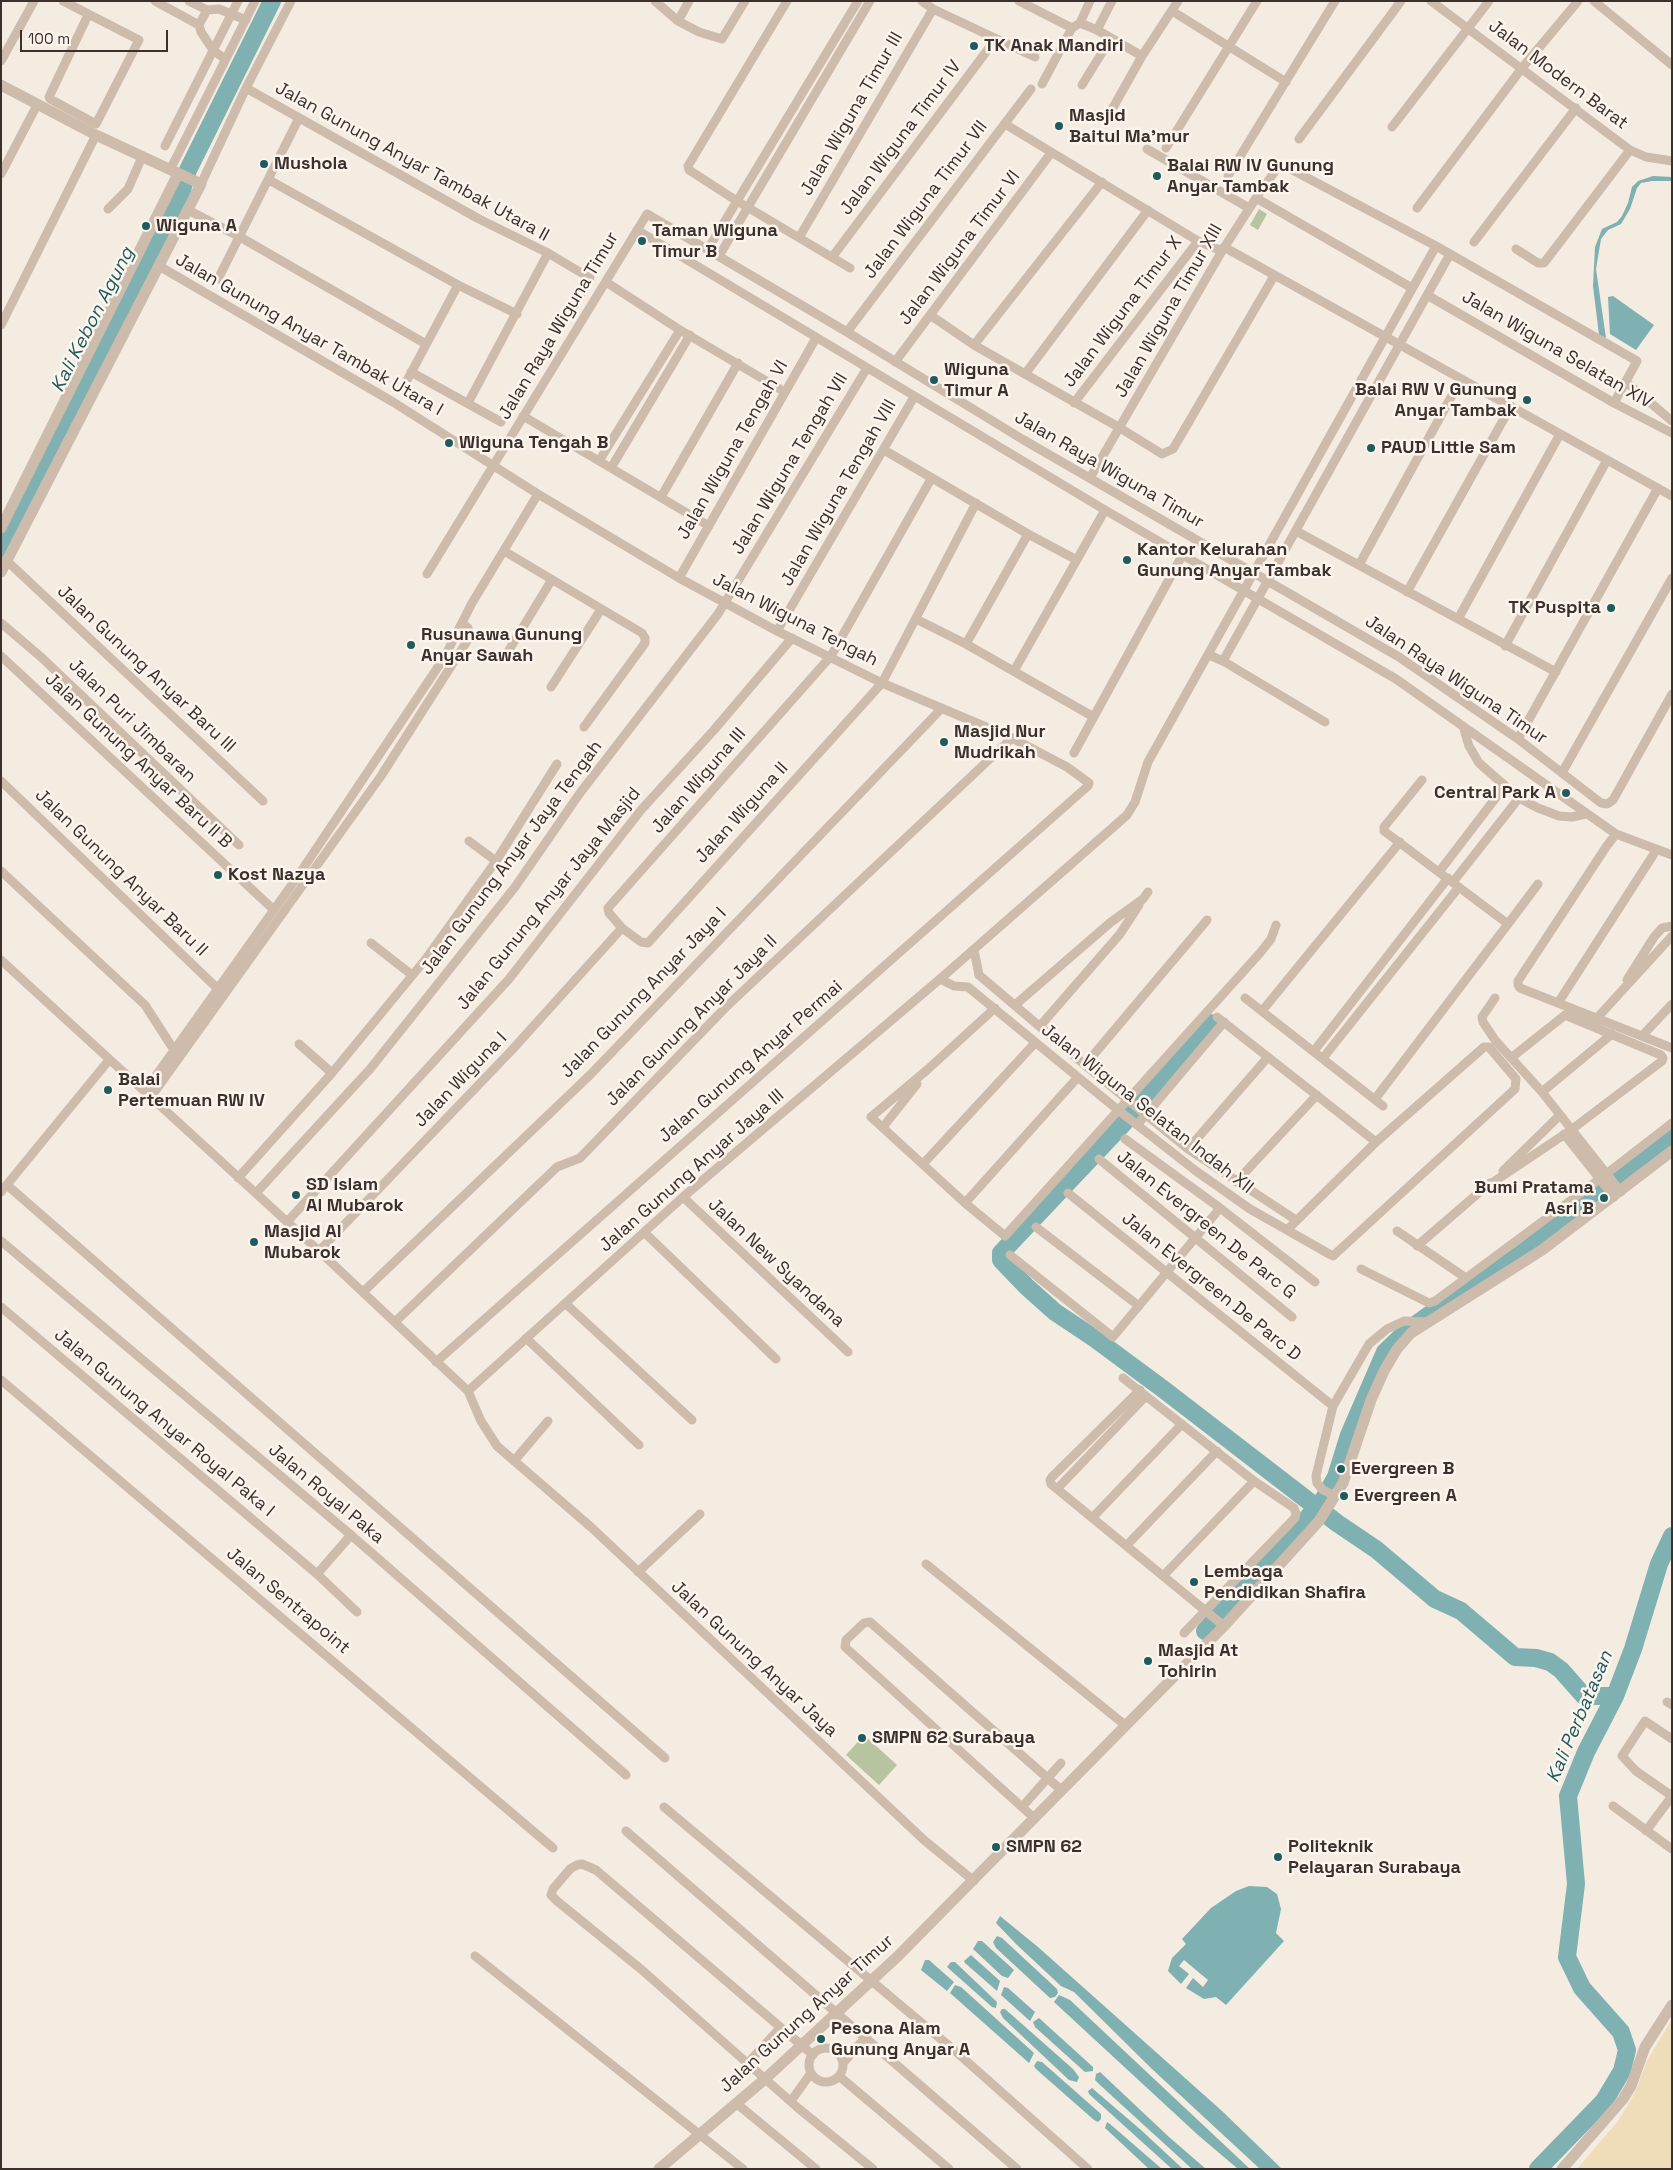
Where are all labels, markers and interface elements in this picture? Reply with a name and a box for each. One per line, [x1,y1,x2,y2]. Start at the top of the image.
street label: Jalan Modern Barat [1484,15,1632,135]
scale bar [22,20,170,52]
street label: Jalan Wiguna Timur III [796,28,908,200]
text: 100 m [28,29,70,48]
place label: TK Anak Mandiri [984,35,1124,57]
marker: TK Anak Mandiri [968,40,980,52]
street label: Jalan Wiguna Timur IV [836,56,966,220]
street label: Jalan Gunung Anyar Tambak Utara II [271,77,553,247]
place label: Masjid Baitul Ma'mur [1069,105,1189,148]
street label: Jalan Wiguna Timur VII [860,117,992,283]
marker: Masjid Baitul Ma'mur [1053,120,1065,132]
place label: Mushola [274,153,348,175]
place label: Balai RW IV Gunung Anyar Tambak [1167,155,1334,198]
marker: Mushola [258,158,270,170]
street label: Jalan Wiguna Timur VI [895,166,1025,330]
marker: Balai RW IV Gunung Anyar Tambak [1151,170,1163,182]
place label: Wiguna A [156,215,237,237]
marker: Wiguna A [140,220,152,232]
place label: Taman Wiguna Timur B [652,220,778,262]
street label: Jalan Wiguna Timur XIII [1110,220,1228,402]
street label: Jalan Raya Wiguna Timur [494,228,624,424]
street label: Jalan Wiguna Timur X [1059,232,1187,392]
marker: Taman Wiguna Timur B [636,235,648,247]
water label: Kali Kebon Agung [47,244,139,396]
street label: Jalan Gunung Anyar Tambak Utara I [171,249,447,421]
street label: Jalan Wiguna Selatan XIV [1458,286,1656,414]
street label: Jalan Wiguna Tengah VI [673,357,793,543]
place label: Wiguna Timur A [944,359,1009,402]
street label: Jalan Wiguna Tengah VII [727,369,853,559]
marker: Wiguna Timur A [928,374,940,386]
place label: Balai RW V Gunung Anyar Tambak [1355,379,1517,422]
marker: Balai RW V Gunung Anyar Tambak [1521,394,1533,406]
street label: Jalan Wiguna Tengah VIII [777,396,901,590]
street label: Jalan Raya Wiguna Timur [1010,407,1208,533]
place label: Wiguna Tengah B [459,432,608,454]
marker: Wiguna Tengah B [443,437,455,449]
place label: PAUD Little Sam [1381,437,1516,459]
marker: PAUD Little Sam [1365,442,1377,454]
place label: Kantor Kelurahan Gunung Anyar Tambak [1137,539,1332,582]
marker: Kantor Kelurahan Gunung Anyar Tambak [1121,554,1133,566]
street label: Jalan Wiguna Tengah [709,569,881,671]
street label: Jalan Gunung Anyar Baru III [52,581,240,757]
place label: TK Puspita [1508,597,1601,619]
marker: TK Puspita [1605,602,1617,614]
street label: Jalan Raya Wiguna Timur [1361,611,1551,749]
place label: Rusunawa Gunung Anyar Sawah [421,624,582,666]
marker: Rusunawa Gunung Anyar Sawah [405,639,417,651]
street label: Jalan Puri Jimbaran [64,655,200,787]
street label: Jalan Gunung Anyar Baru II B [40,669,236,853]
place label: Masjid Nur Mudrikah [954,721,1046,764]
street label: Jalan Wiguna III [647,724,751,838]
marker: Masjid Nur Mudrikah [938,736,950,748]
street label: Jalan Gunung Anyar Jaya Tengah [417,737,607,979]
street label: Jalan Wiguna II [691,758,793,868]
place label: Central Park A [1434,782,1556,804]
street label: Jalan Gunung Anyar Jaya Masjid [452,783,646,1015]
street label: Jalan Gunung Anyar Baru II [30,785,212,961]
marker: Central Park A [1560,787,1572,799]
place label: Kost Nazya [228,864,325,886]
marker: Kost Nazya [212,869,224,881]
street label: Jalan Gunung Anyar Jaya I [557,903,731,1083]
street label: Jalan Gunung Anyar Jaya II [602,931,782,1111]
street label: Jalan Gunung Anyar Permai [655,976,847,1148]
street label: Jalan Wiguna Selatan Indah XII [1037,1019,1257,1199]
street label: Jalan Wiguna I [410,1028,512,1132]
place label: Balai Pertemuan RW IV [118,1069,265,1112]
marker: Balai Pertemuan RW IV [102,1084,114,1096]
street label: Jalan Gunung Anyar Jaya III [595,1085,789,1257]
street label: Jalan Evergreen De Parc G [1112,1146,1300,1304]
place label: SD Islam Al Mubarok [306,1174,404,1216]
place label: Bumi Pratama Asri B [1474,1177,1594,1220]
marker: SD Islam Al Mubarok [290,1189,302,1201]
marker: Bumi Pratama Asri B [1598,1192,1610,1204]
street label: Jalan New Syandana [703,1194,849,1332]
street label: Jalan Evergreen De Parc D [1117,1208,1305,1366]
place label: Masjid Al Mubarok [264,1221,342,1264]
marker: Masjid Al Mubarok [248,1236,260,1248]
street label: Jalan Gunung Anyar Royal Paka I [50,1325,278,1521]
street label: Jalan Royal Paka [264,1439,388,1549]
place label: Evergreen B [1351,1458,1454,1480]
marker: Evergreen B [1335,1463,1347,1475]
place label: Evergreen A [1354,1485,1457,1507]
marker: Evergreen A [1338,1490,1350,1502]
street label: Jalan Sentrapoint [222,1543,354,1659]
place label: Lembaga Pendidikan Shafira [1204,1561,1366,1604]
street label: Jalan Gunung Anyar Jaya [666,1576,842,1742]
marker: Lembaga Pendidikan Shafira [1188,1576,1200,1588]
place label: Masjid At Tohirin [1158,1640,1238,1682]
water label: Kali Perbatasan [1542,1648,1618,1786]
marker: Masjid At Tohirin [1142,1655,1154,1667]
place label: SMPN 62 Surabaya [872,1727,1035,1749]
marker: SMPN 62 Surabaya [856,1732,868,1744]
place label: SMPN 62 [1006,1836,1082,1858]
place label: Politeknik Pelayaran Surabaya [1288,1836,1461,1878]
marker: SMPN 62 [990,1841,1002,1853]
marker: Politeknik Pelayaran Surabaya [1272,1851,1284,1863]
street label: Jalan Gunung Anyar Timur [716,1930,898,2098]
place label: Pesona Alam Gunung Anyar A [831,2018,970,2060]
marker: Pesona Alam Gunung Anyar A [815,2033,827,2045]

